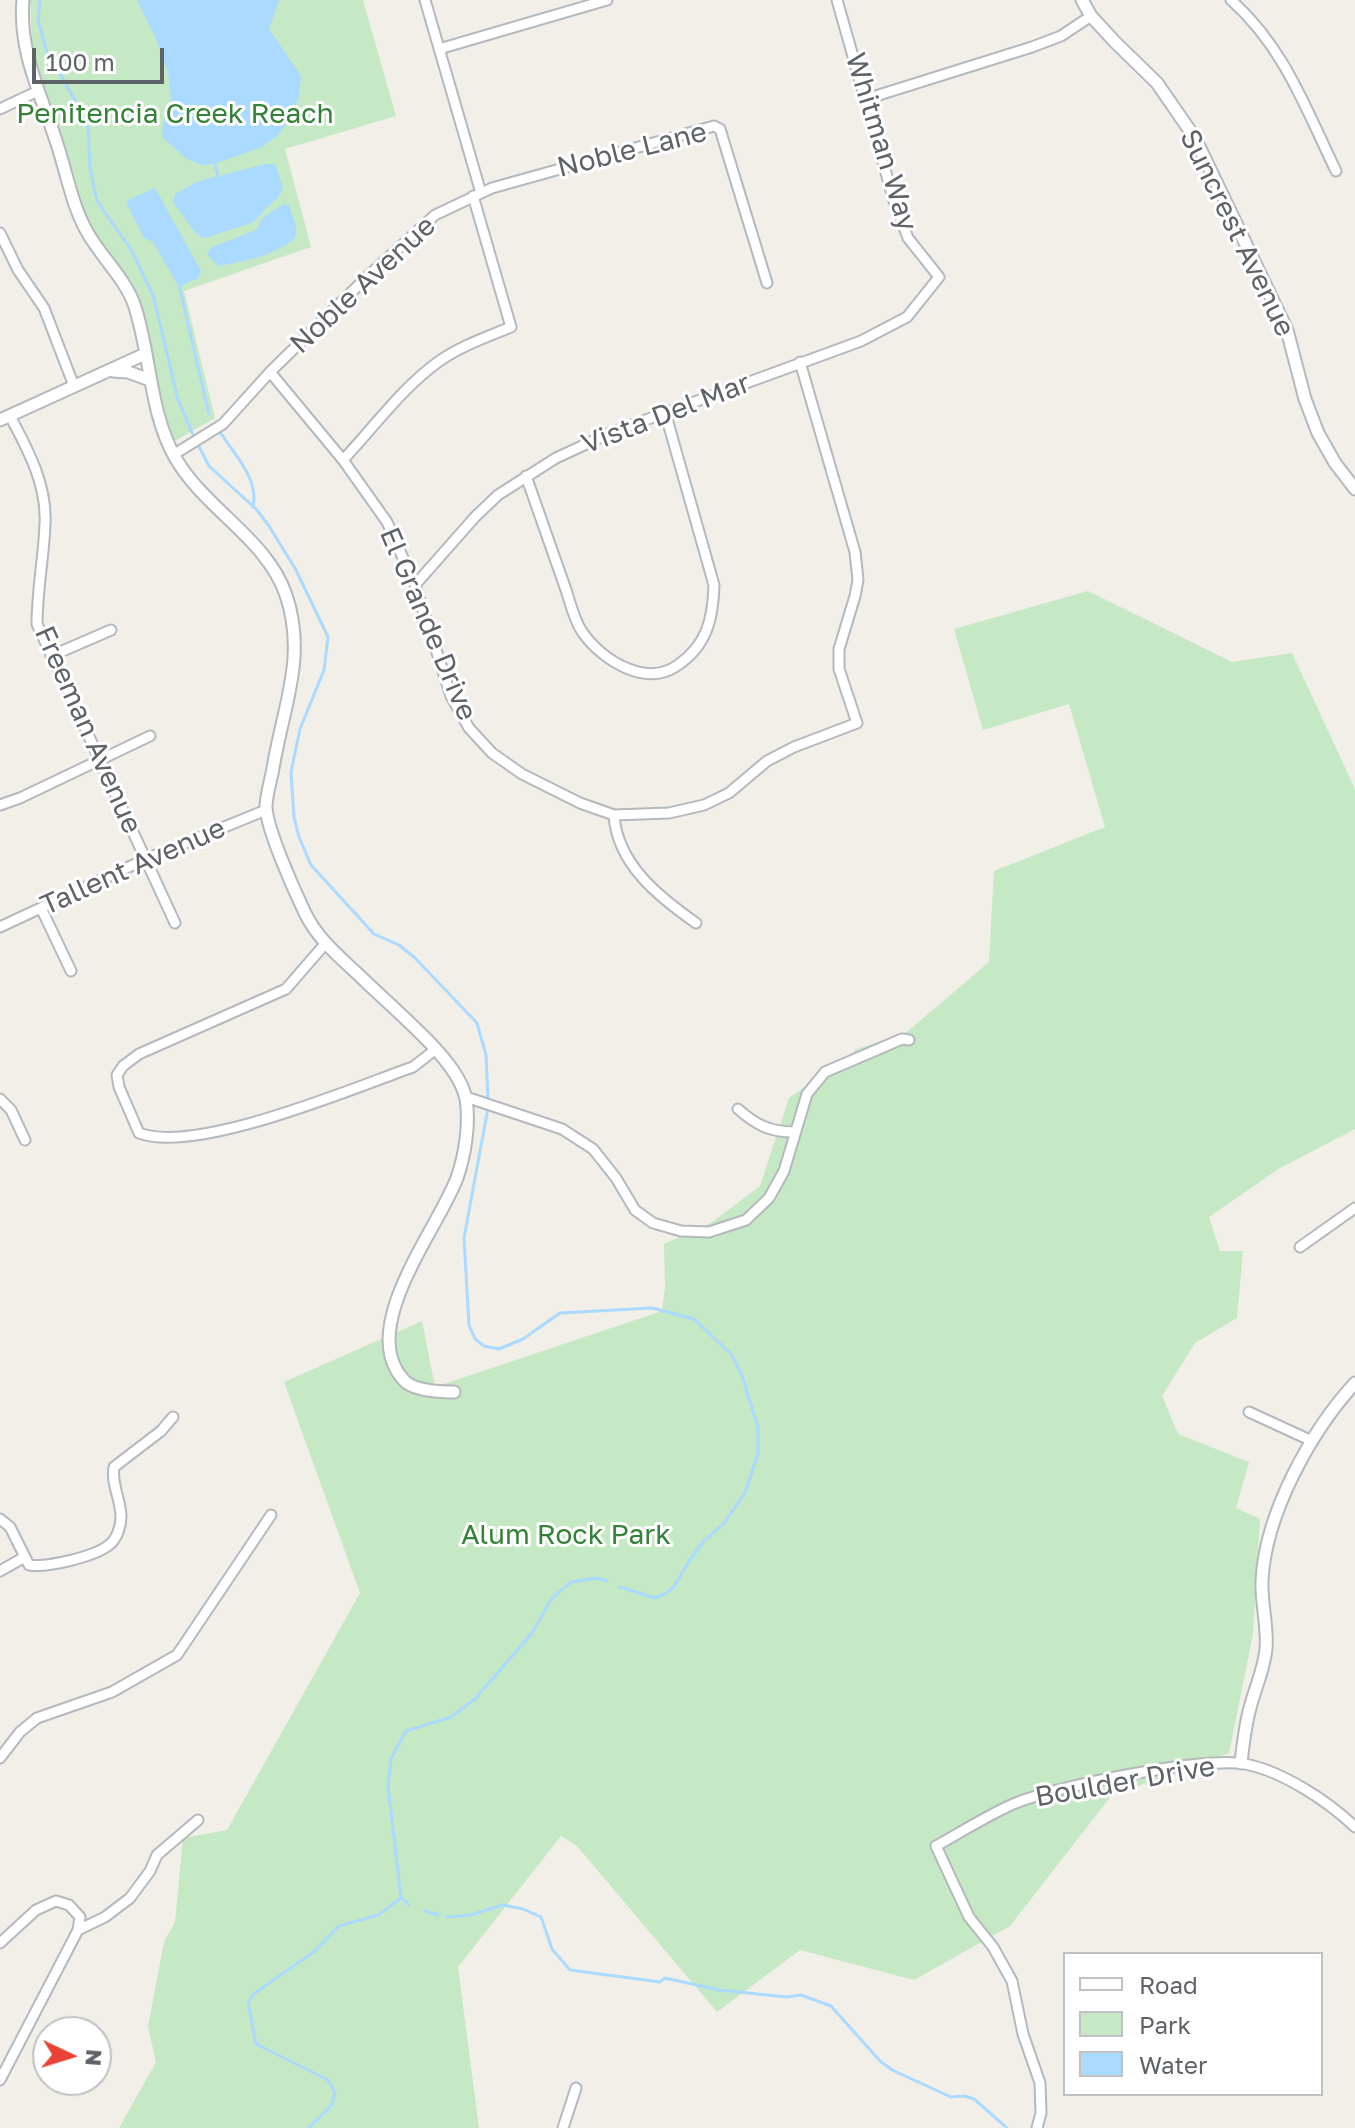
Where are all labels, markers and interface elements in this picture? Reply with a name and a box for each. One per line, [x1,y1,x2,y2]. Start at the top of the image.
scale bar [36,32,168,82]
text: 100 m [46,47,115,76]
street label: Whitman Way [838,49,924,235]
park label: Penitencia Creek Reach [16,97,334,131]
street label: Noble Lane [554,115,710,185]
street label: Suncrest Avenue [1172,124,1302,342]
street label: Noble Avenue [284,209,442,361]
street label: Vista Del Mar [577,366,755,462]
street label: El Grande Drive [372,522,484,726]
street label: Freeman Avenue [27,621,149,839]
street label: Tallent Avenue [35,811,231,923]
park label: Alum Rock Park [461,1518,671,1552]
street label: Boulder Drive [1032,1750,1218,1814]
legend [1063,1952,1323,2096]
text: Road [1139,1970,1198,1999]
text: Park [1139,2010,1191,2039]
north arrow [32,2016,112,2096]
text: N [80,2048,108,2067]
text: Water [1139,2050,1207,2079]

